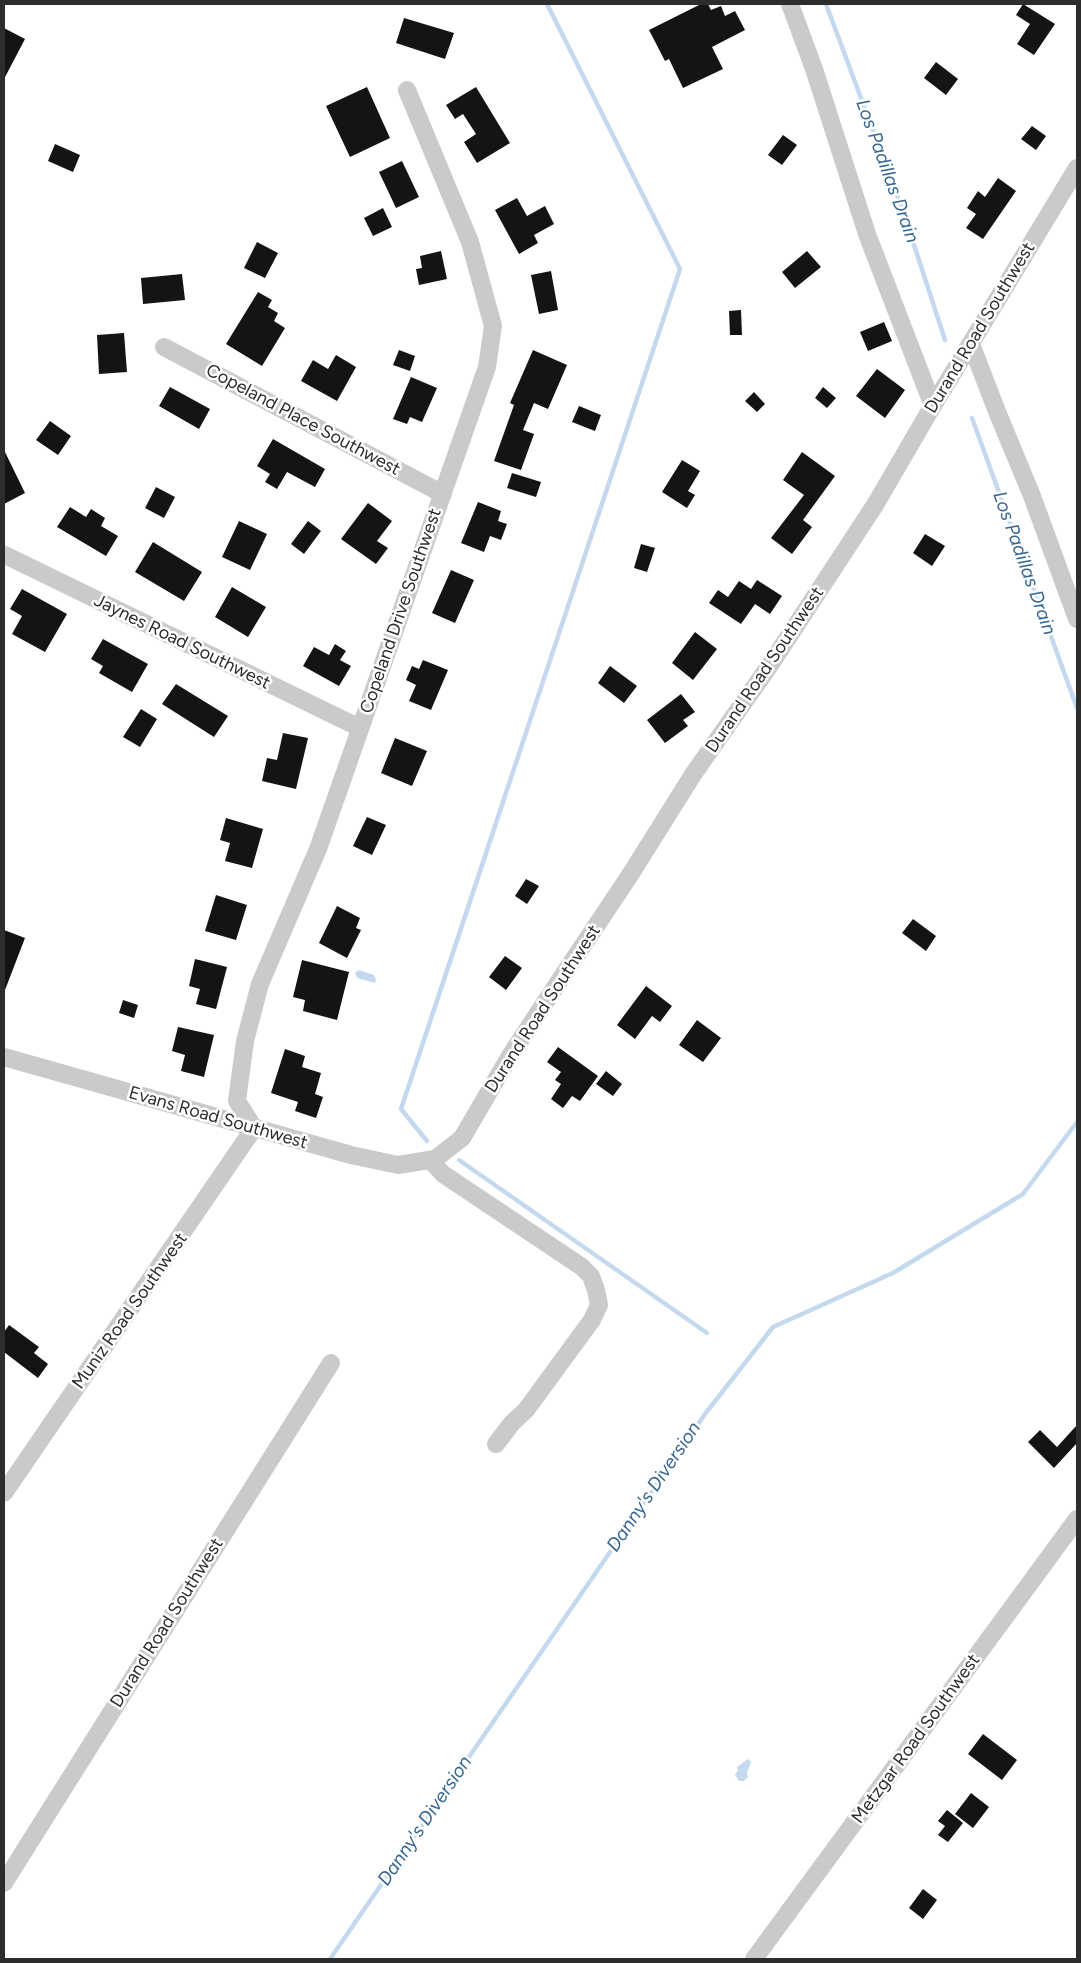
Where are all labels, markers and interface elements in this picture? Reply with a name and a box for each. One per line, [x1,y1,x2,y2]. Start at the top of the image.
water label: Los Padillas Drain [850,96,924,246]
street label: Durand Road Southwest [920,239,1040,417]
street label: Copeland Place Southwest [202,360,404,480]
water label: Los Padillas Drain [987,488,1061,638]
street label: Copeland Drive Southwest [356,506,446,716]
street label: Durand Road Southwest [701,583,829,757]
street label: Jaynes Road Southwest [90,590,274,694]
street label: Durand Road Southwest [481,921,605,1097]
street label: Evans Road Southwest [126,1082,310,1154]
street label: Muniz Road Southwest [68,1229,192,1393]
water label: Danny's Diversion [602,1418,706,1556]
street label: Durand Road Southwest [106,1534,228,1712]
street label: Metzgar Road Southwest [847,1650,985,1828]
water label: Danny's Diversion [373,1752,477,1890]

